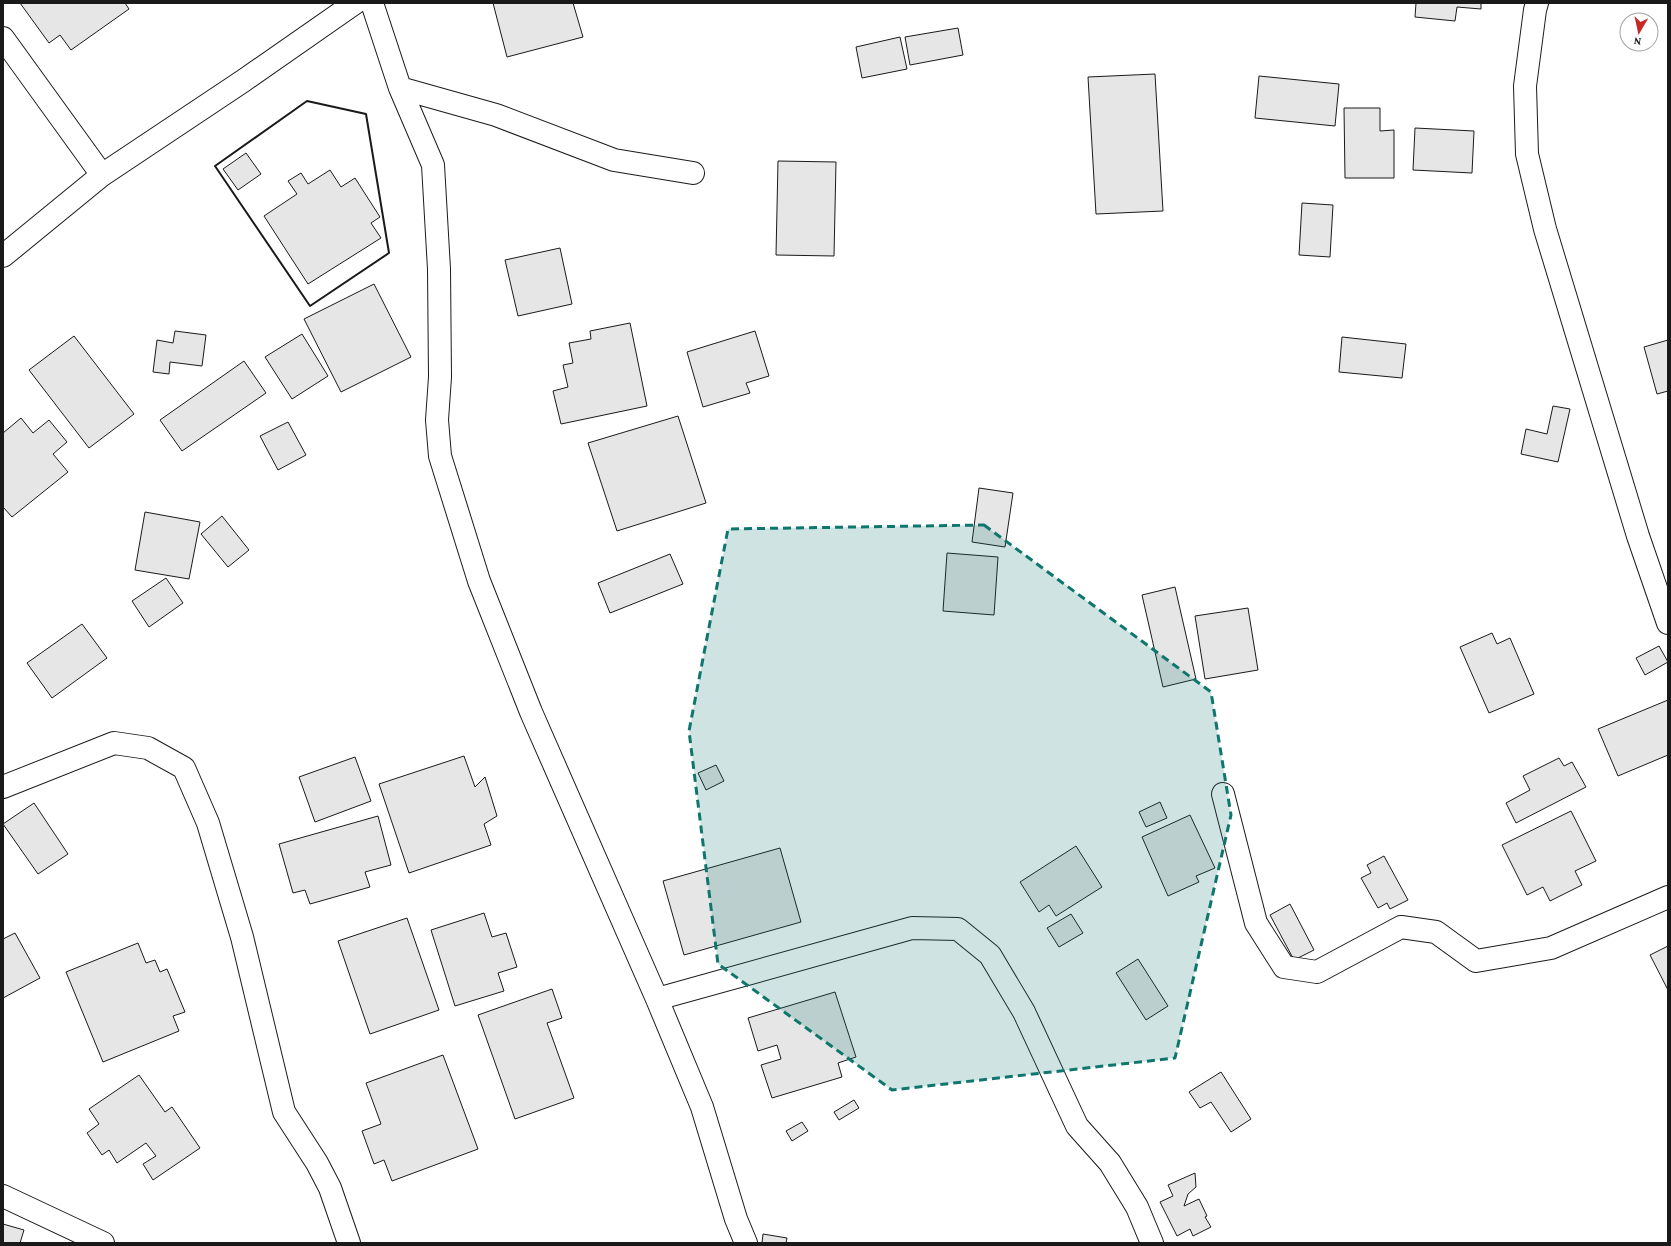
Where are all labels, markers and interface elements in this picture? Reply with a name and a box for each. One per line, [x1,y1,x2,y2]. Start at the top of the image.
north arrow [1619,12,1659,52]
text: N [1632,35,1642,48]

